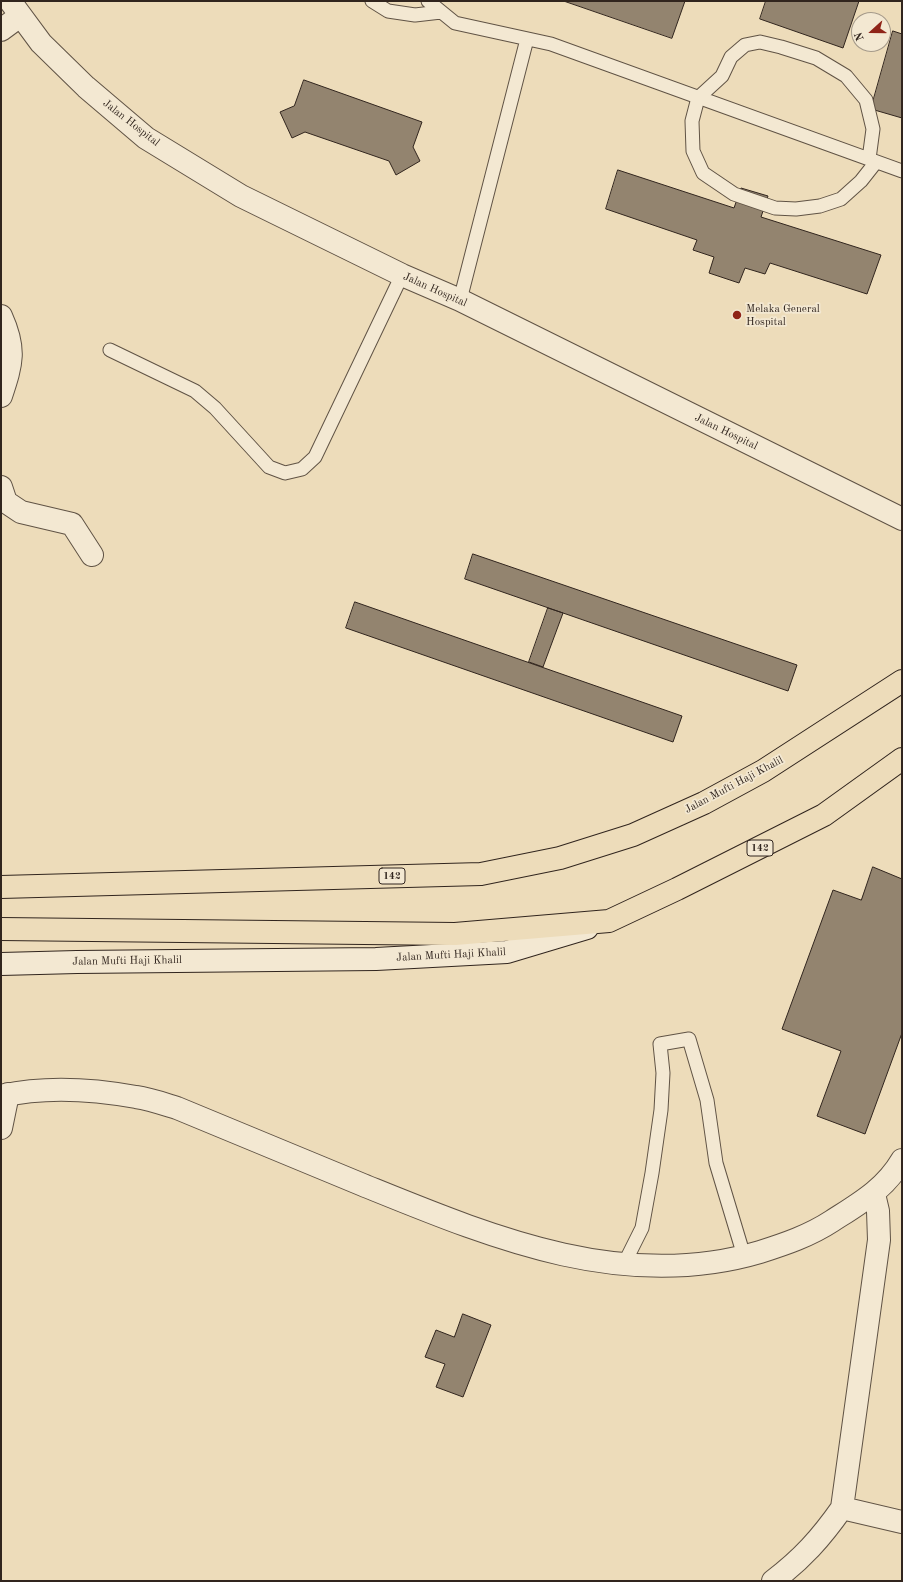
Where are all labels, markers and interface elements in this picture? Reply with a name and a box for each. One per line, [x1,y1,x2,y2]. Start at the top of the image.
north arrow [851,12,891,52]
text: N [854,30,867,42]
street label: Jalan Hospital [100,97,162,149]
street label: Jalan Hospital [401,270,469,310]
place label: Melaka General Hospital [746,302,820,328]
marker: Melaka General Hospital [731,309,743,321]
street label: Jalan Hospital [692,411,760,453]
street label: Jalan Mufti Haji Khalil [682,753,786,817]
road number: 142 [747,840,773,856]
road number: 142 [379,868,405,884]
street label: Jalan Mufti Haji Khalil [396,946,506,964]
street label: Jalan Mufti Haji Khalil [72,953,182,969]

